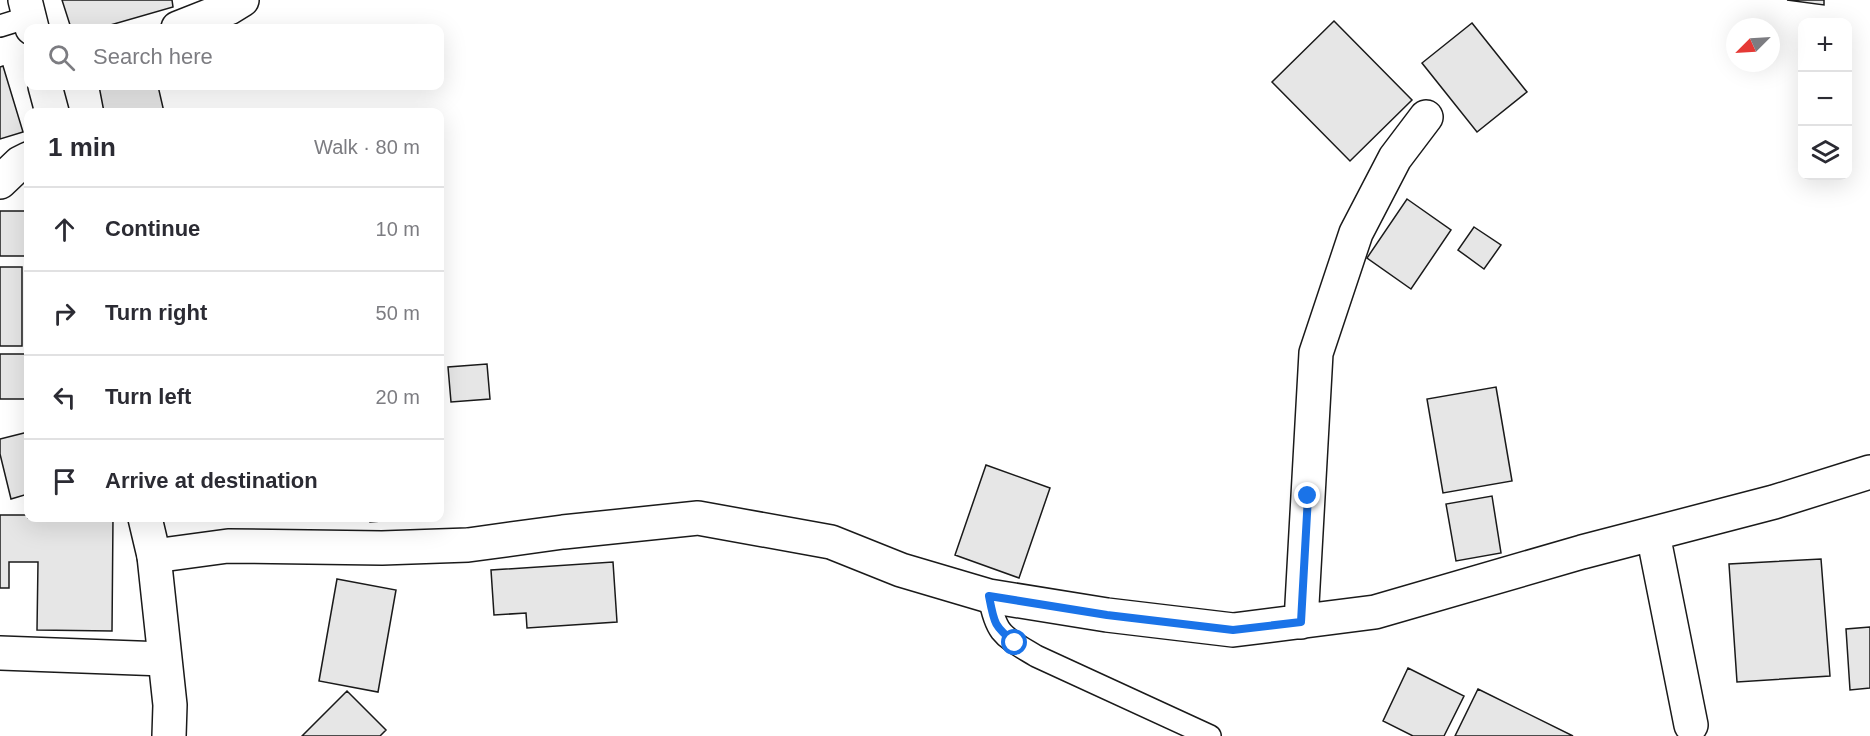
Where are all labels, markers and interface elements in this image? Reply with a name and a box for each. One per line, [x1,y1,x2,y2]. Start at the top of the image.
north arrow [1726,18,1780,72]
map controls [1798,18,1852,180]
button: + [1798,18,1852,72]
search box [24,24,444,90]
icon: search [45,41,78,74]
text: Search here [93,44,213,69]
button: − [1798,72,1852,126]
button: layers [1798,126,1852,180]
text: 1 min [48,132,116,162]
text: Walk · 80 m [314,136,420,158]
icon: ahead [48,213,81,246]
text: Continue [105,216,200,241]
text: 10 m [376,218,420,240]
icon: right [48,297,81,330]
text: Turn right [105,300,207,325]
text: 50 m [376,302,420,324]
icon: left [48,381,81,414]
text: Turn left [105,384,191,409]
text: 20 m [376,386,420,408]
icon: arrive [48,465,81,498]
text: Arrive at destination [105,468,318,493]
route end [1294,482,1320,508]
route start [1001,629,1027,655]

